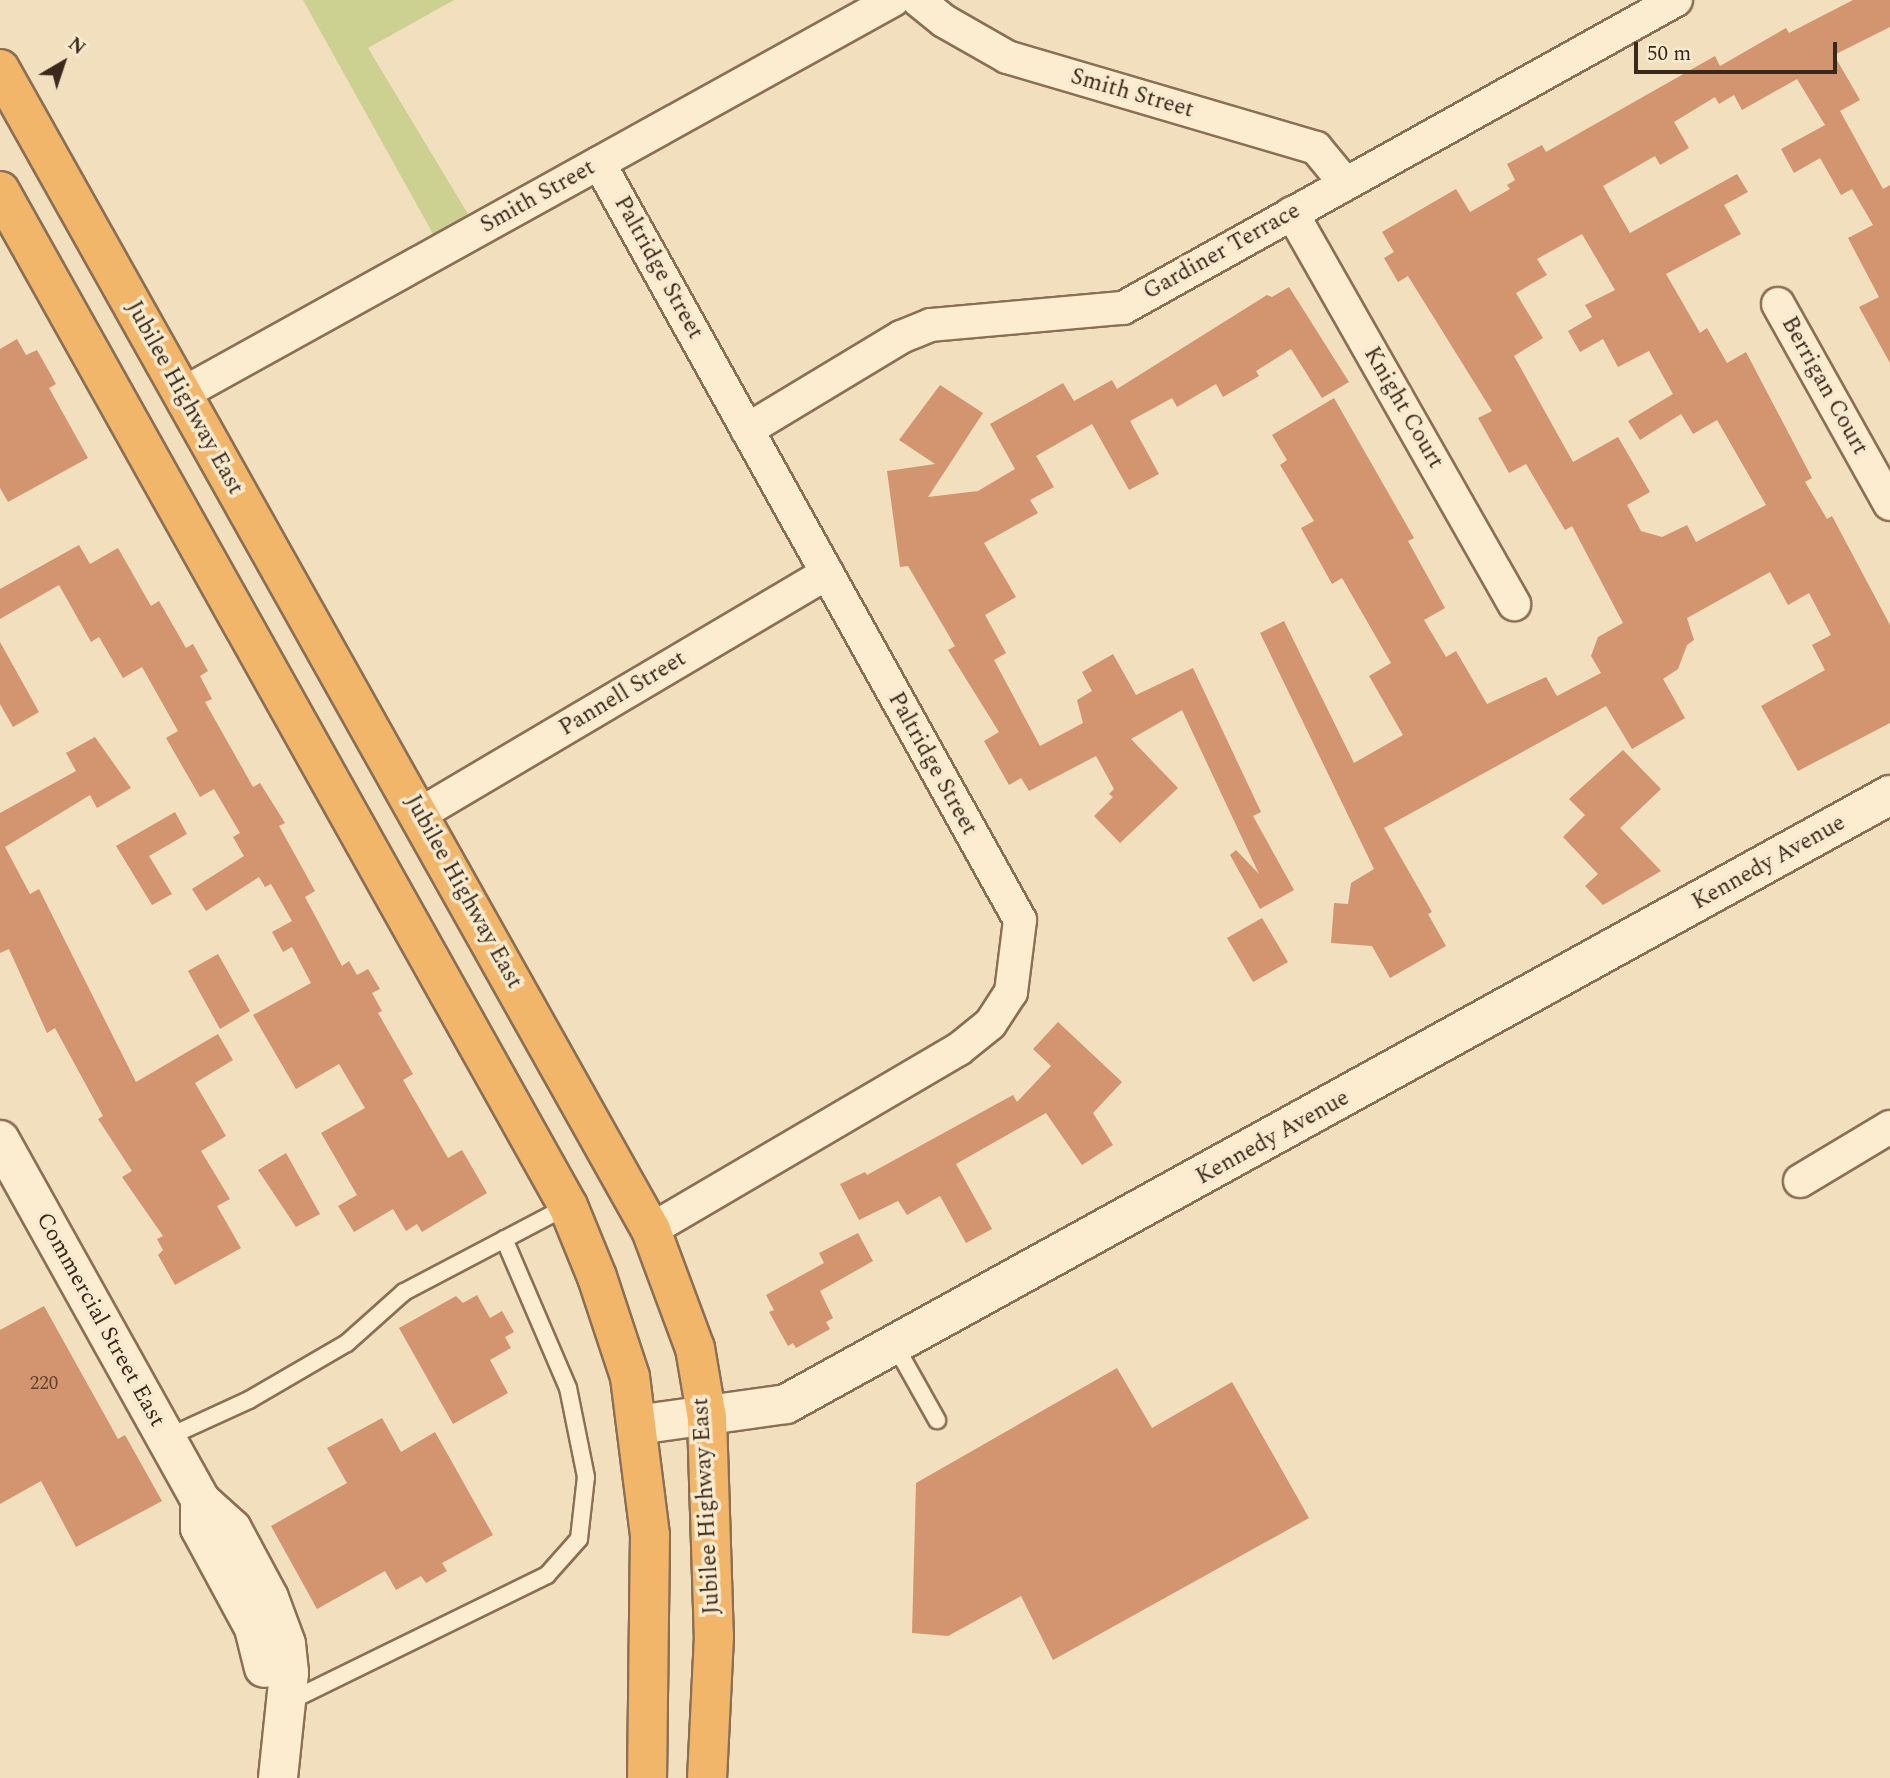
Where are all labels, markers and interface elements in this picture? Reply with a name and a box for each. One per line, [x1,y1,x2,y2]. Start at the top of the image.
north arrow [28,28,98,98]
scale bar [1638,28,1841,72]
text: N [61,30,92,62]
text: 50 m [1647,38,1691,70]
street label: Smith Street [1067,63,1197,125]
street label: Smith Street [476,154,600,240]
street label: Paltridge Street [607,192,709,344]
street label: Gardiner Terrace [1139,198,1305,306]
street label: Jubilee Highway East [119,296,249,500]
street label: Berrigan Court [1775,312,1873,460]
street label: Knight Court [1357,342,1449,474]
street label: Pannell Street [555,645,691,743]
street label: Paltridge Street [881,688,983,840]
street label: Jubilee Highway East [398,790,528,994]
street label: Kennedy Avenue [1688,810,1850,916]
street label: Kennedy Avenue [1192,1085,1354,1191]
street label: Commercial Street East [30,1208,170,1432]
house number: 220 [30,1373,58,1395]
street label: Jubilee Highway East [688,1397,726,1615]

